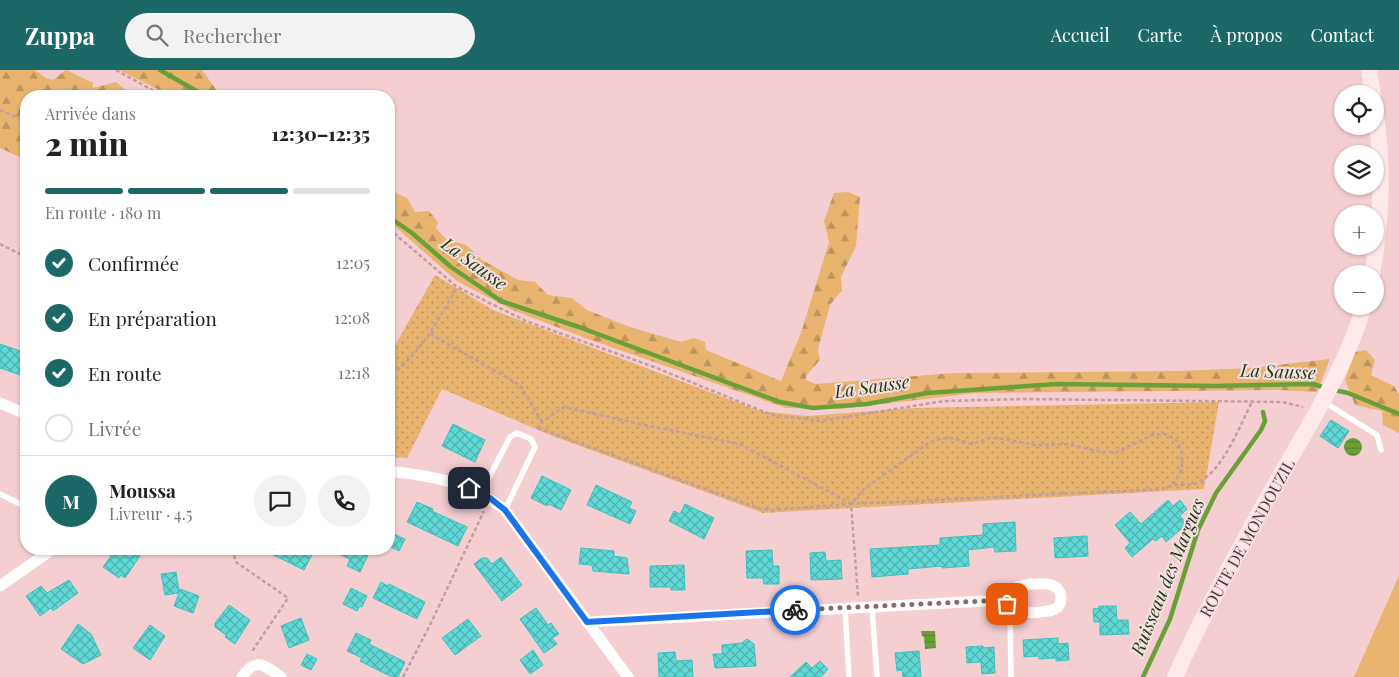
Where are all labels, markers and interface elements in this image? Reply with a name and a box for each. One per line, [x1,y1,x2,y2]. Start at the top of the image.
search box [125,13,475,58]
text: Zuppa [25,19,95,51]
icon: search [143,21,171,49]
text: Rechercher [183,22,282,48]
text: Accueil [1051,23,1110,47]
text: Carte [1138,23,1182,47]
text: À propos [1210,23,1283,47]
text: Contact [1311,23,1374,47]
map controls [1334,85,1384,315]
button: locate [1334,85,1384,135]
text: Arrivée dans [45,103,136,124]
text: 12:30–12:35 [272,120,370,146]
text: 2 min [45,121,128,164]
button: layers [1334,145,1384,195]
text: En route · 180 m [45,202,161,223]
button: + [1334,205,1384,255]
water label: La Sausse [436,231,512,295]
icon: check [45,249,73,277]
text: Confirmée [88,250,179,276]
text: 12:05 [336,252,370,273]
button: − [1334,265,1384,315]
icon: check [45,304,73,332]
text: En préparation [88,305,217,331]
text: 12:08 [334,307,370,328]
water label: La Sausse [1239,358,1316,384]
icon: check [45,359,73,387]
text: En route [88,360,162,386]
text: 12:18 [338,362,370,383]
water label: La Sausse [832,369,911,403]
text: Livrée [88,415,141,441]
street label: ROUTE DE MONDOUZIL [1194,455,1299,620]
pin [448,467,490,509]
icon: home [455,474,483,502]
button: chat [254,475,306,527]
button: phone [318,475,370,527]
text: Moussa [109,477,176,503]
text: M [62,488,80,514]
water label: Ruisseau des Margues [1124,494,1210,660]
text: Livreur · 4.5 [109,503,192,524]
pin [986,583,1028,625]
courier [770,585,820,635]
icon: bag [993,590,1021,618]
icon: bike [781,596,809,624]

